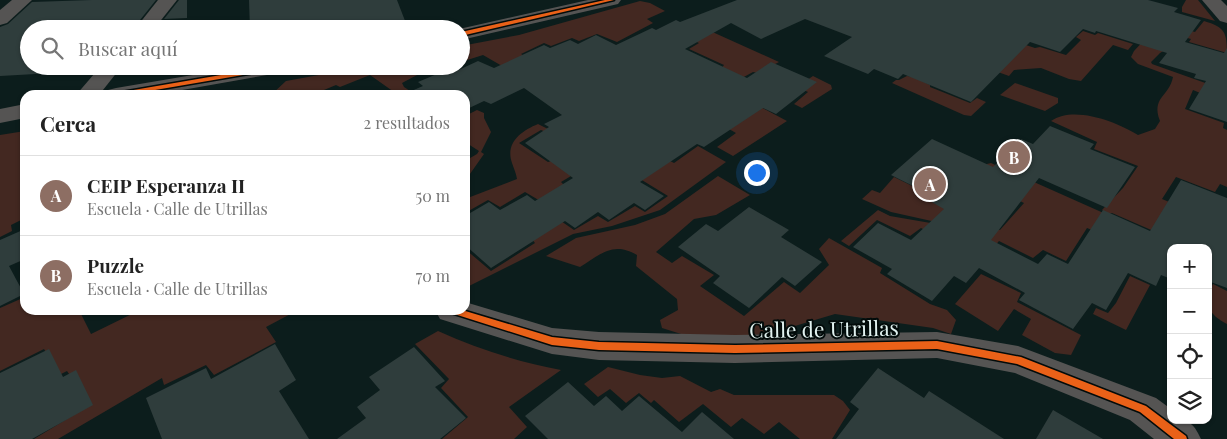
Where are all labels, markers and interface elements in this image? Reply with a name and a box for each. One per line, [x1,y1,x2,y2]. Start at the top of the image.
search box [20,20,470,75]
icon: search [38,34,66,62]
text: Buscar aquí [78,35,178,61]
text: Cerca [40,109,96,137]
text: 2 resultados [364,112,450,133]
pin: B [998,138,1030,176]
your location [744,160,770,186]
pin: A [914,165,946,203]
text: CEIP Esperanza II [87,172,245,198]
text: A [51,185,61,206]
text: 50 m [416,185,450,206]
text: Escuela · Calle de Utrillas [87,198,268,219]
map controls [1167,244,1212,424]
button: + [1167,244,1212,289]
text: Puzzle [87,252,144,278]
text: B [51,265,61,286]
text: 70 m [416,265,450,286]
text: Escuela · Calle de Utrillas [87,278,268,299]
button: − [1167,289,1212,334]
street label: Calle de Utrillas [749,313,899,343]
button: locate [1167,334,1212,379]
button: layers [1167,379,1212,424]

